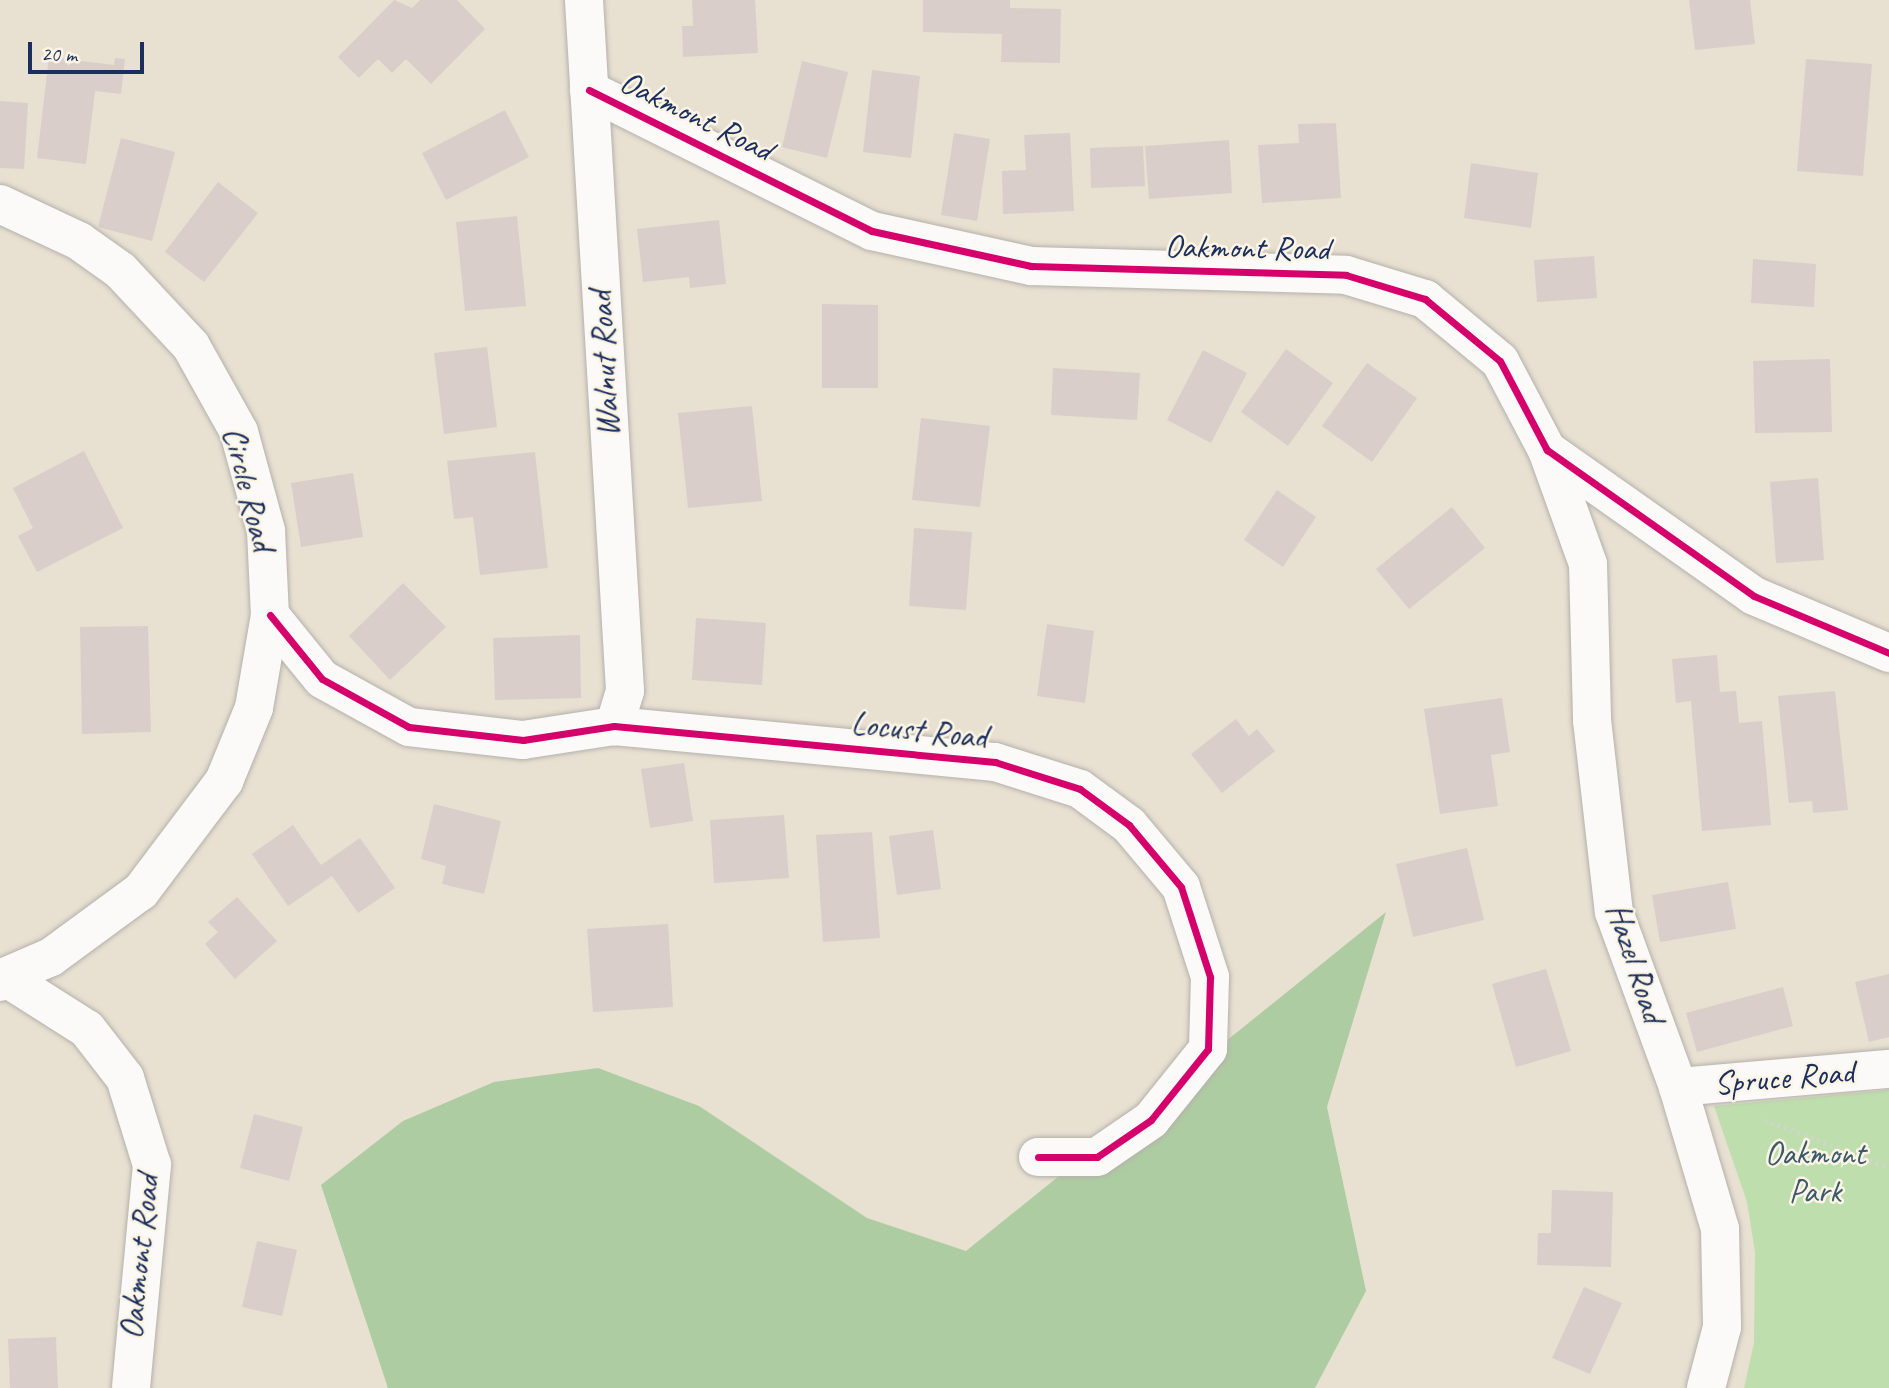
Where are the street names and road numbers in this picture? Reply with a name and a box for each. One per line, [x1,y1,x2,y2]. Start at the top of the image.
street label: Oakmont Road [614,62,778,170]
street label: Oakmont Road [1165,227,1329,269]
street label: Walnut Road [581,291,629,437]
street label: Circle Road [214,424,282,554]
street label: Locust Road [850,704,988,758]
street label: Hazel Road [1597,898,1673,1028]
street label: Spruce Road [1713,1052,1855,1104]
street label: Oakmont Road [112,1174,168,1340]

